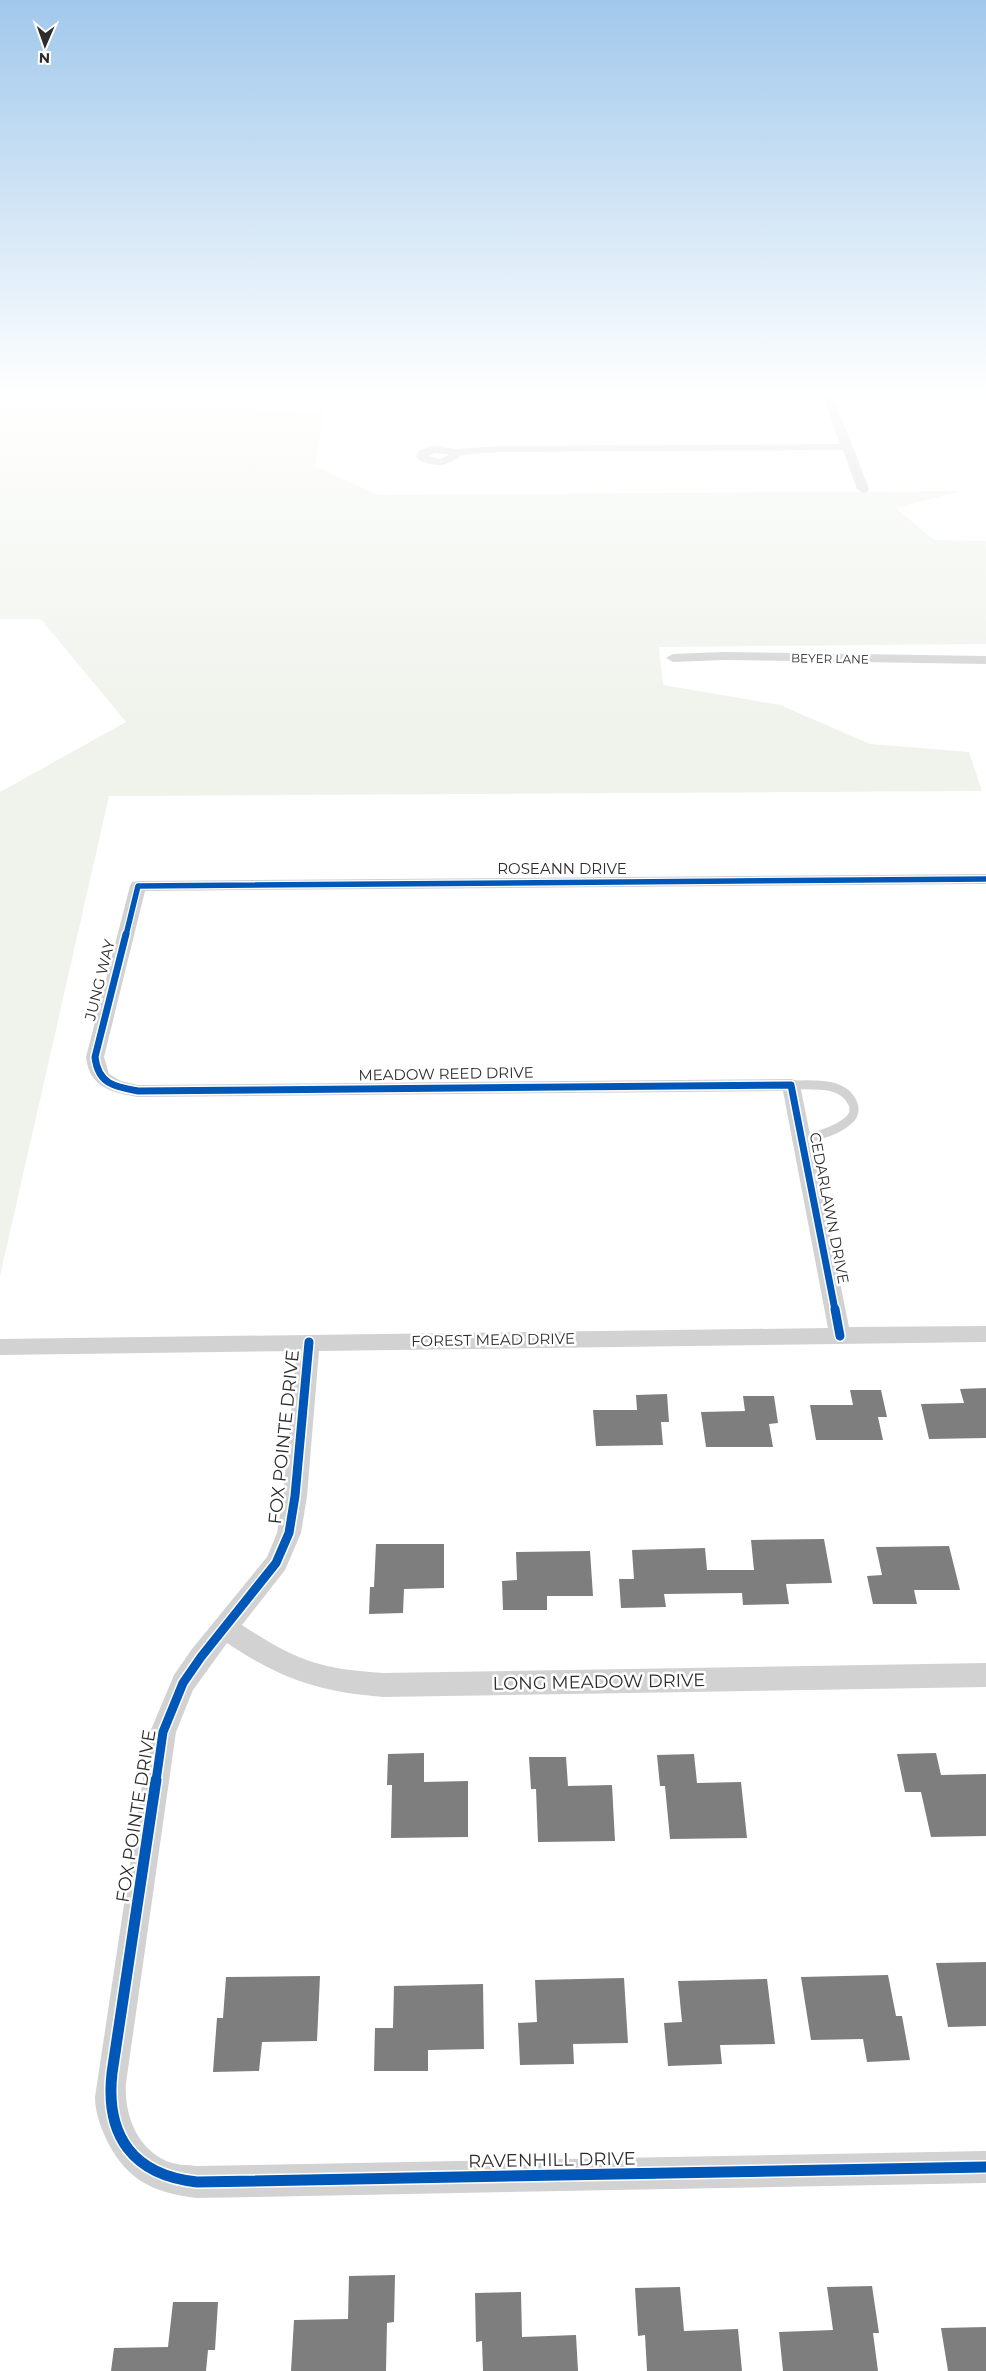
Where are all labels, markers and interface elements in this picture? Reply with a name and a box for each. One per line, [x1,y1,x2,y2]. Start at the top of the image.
north arrow [20,20,70,70]
text: N [39,49,51,67]
street label: BEYER LANE [791,650,869,667]
street label: ROSEANN DRIVE [497,859,627,878]
street label: JUNG WAY [80,937,119,1023]
street label: MEADOW REED DRIVE [358,1062,534,1085]
street label: CEDARLAWN DRIVE [805,1131,854,1285]
street label: FOREST MEAD DRIVE [411,1329,575,1350]
street label: FOX POINTE DRIVE [264,1349,304,1525]
street label: LONG MEADOW DRIVE [493,1669,705,1695]
street label: FOX POINTE DRIVE [111,1728,161,1904]
street label: RAVENHILL DRIVE [468,2148,636,2172]

